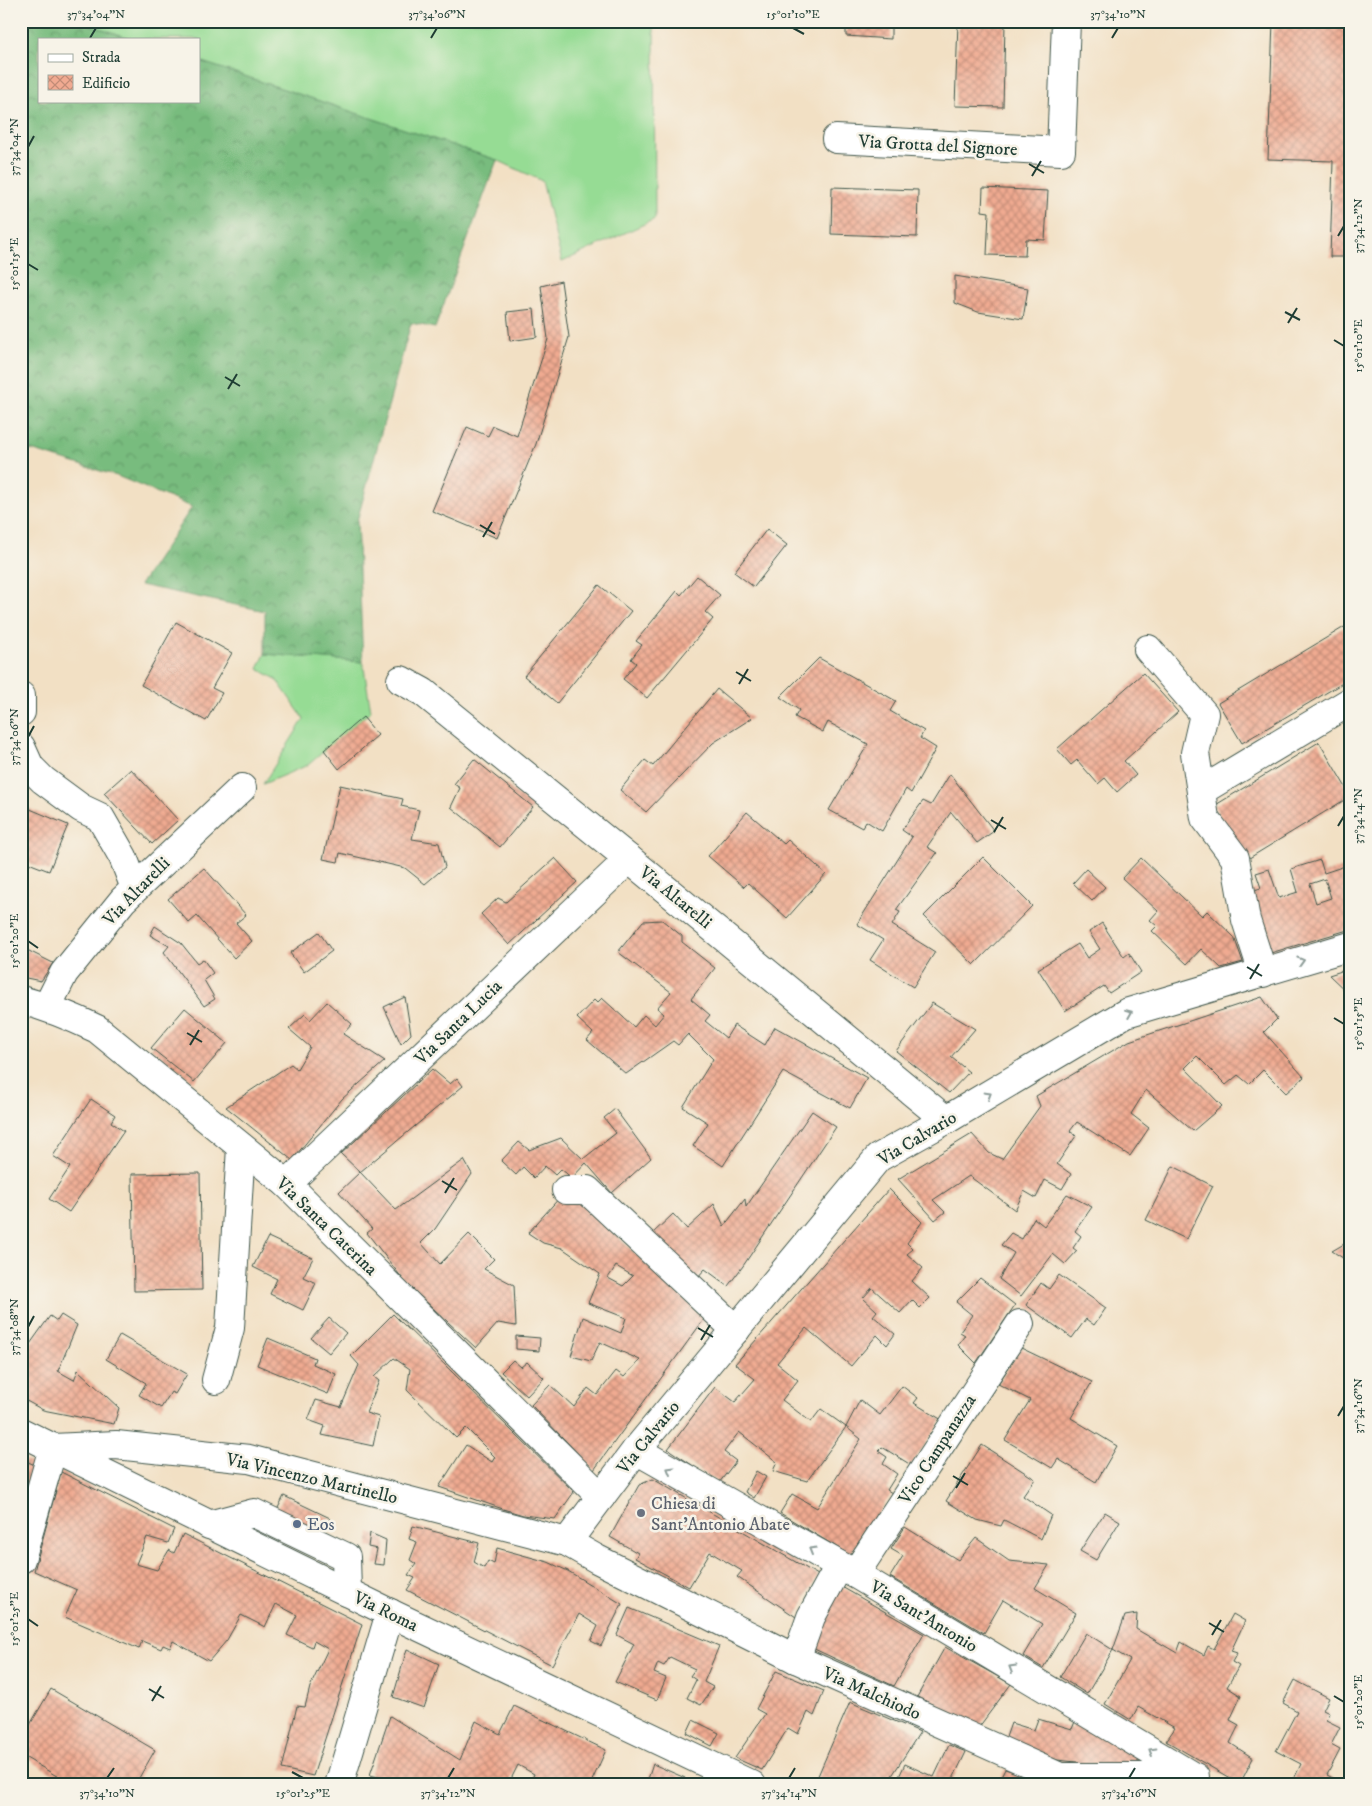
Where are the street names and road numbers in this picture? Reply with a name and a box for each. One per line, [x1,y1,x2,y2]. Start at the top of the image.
street label: Via Grotta del Signore [857,131,1018,161]
street label: Via Altarelli [98,853,175,931]
street label: Via Altarelli [634,861,716,934]
street label: Via Santa Lucia [410,975,507,1070]
street label: Via Calvario [873,1107,961,1171]
street label: Via Santa Caterina [270,1172,382,1281]
street label: Vico Campanazza [894,1390,982,1509]
street label: Via Calvario [612,1396,685,1480]
street label: Via Vincenzo Martinello [223,1448,400,1509]
street label: Via Sant'Antonio [865,1576,981,1658]
street label: Via Roma [349,1586,422,1637]
street label: Via Malchiodo [818,1662,924,1725]

